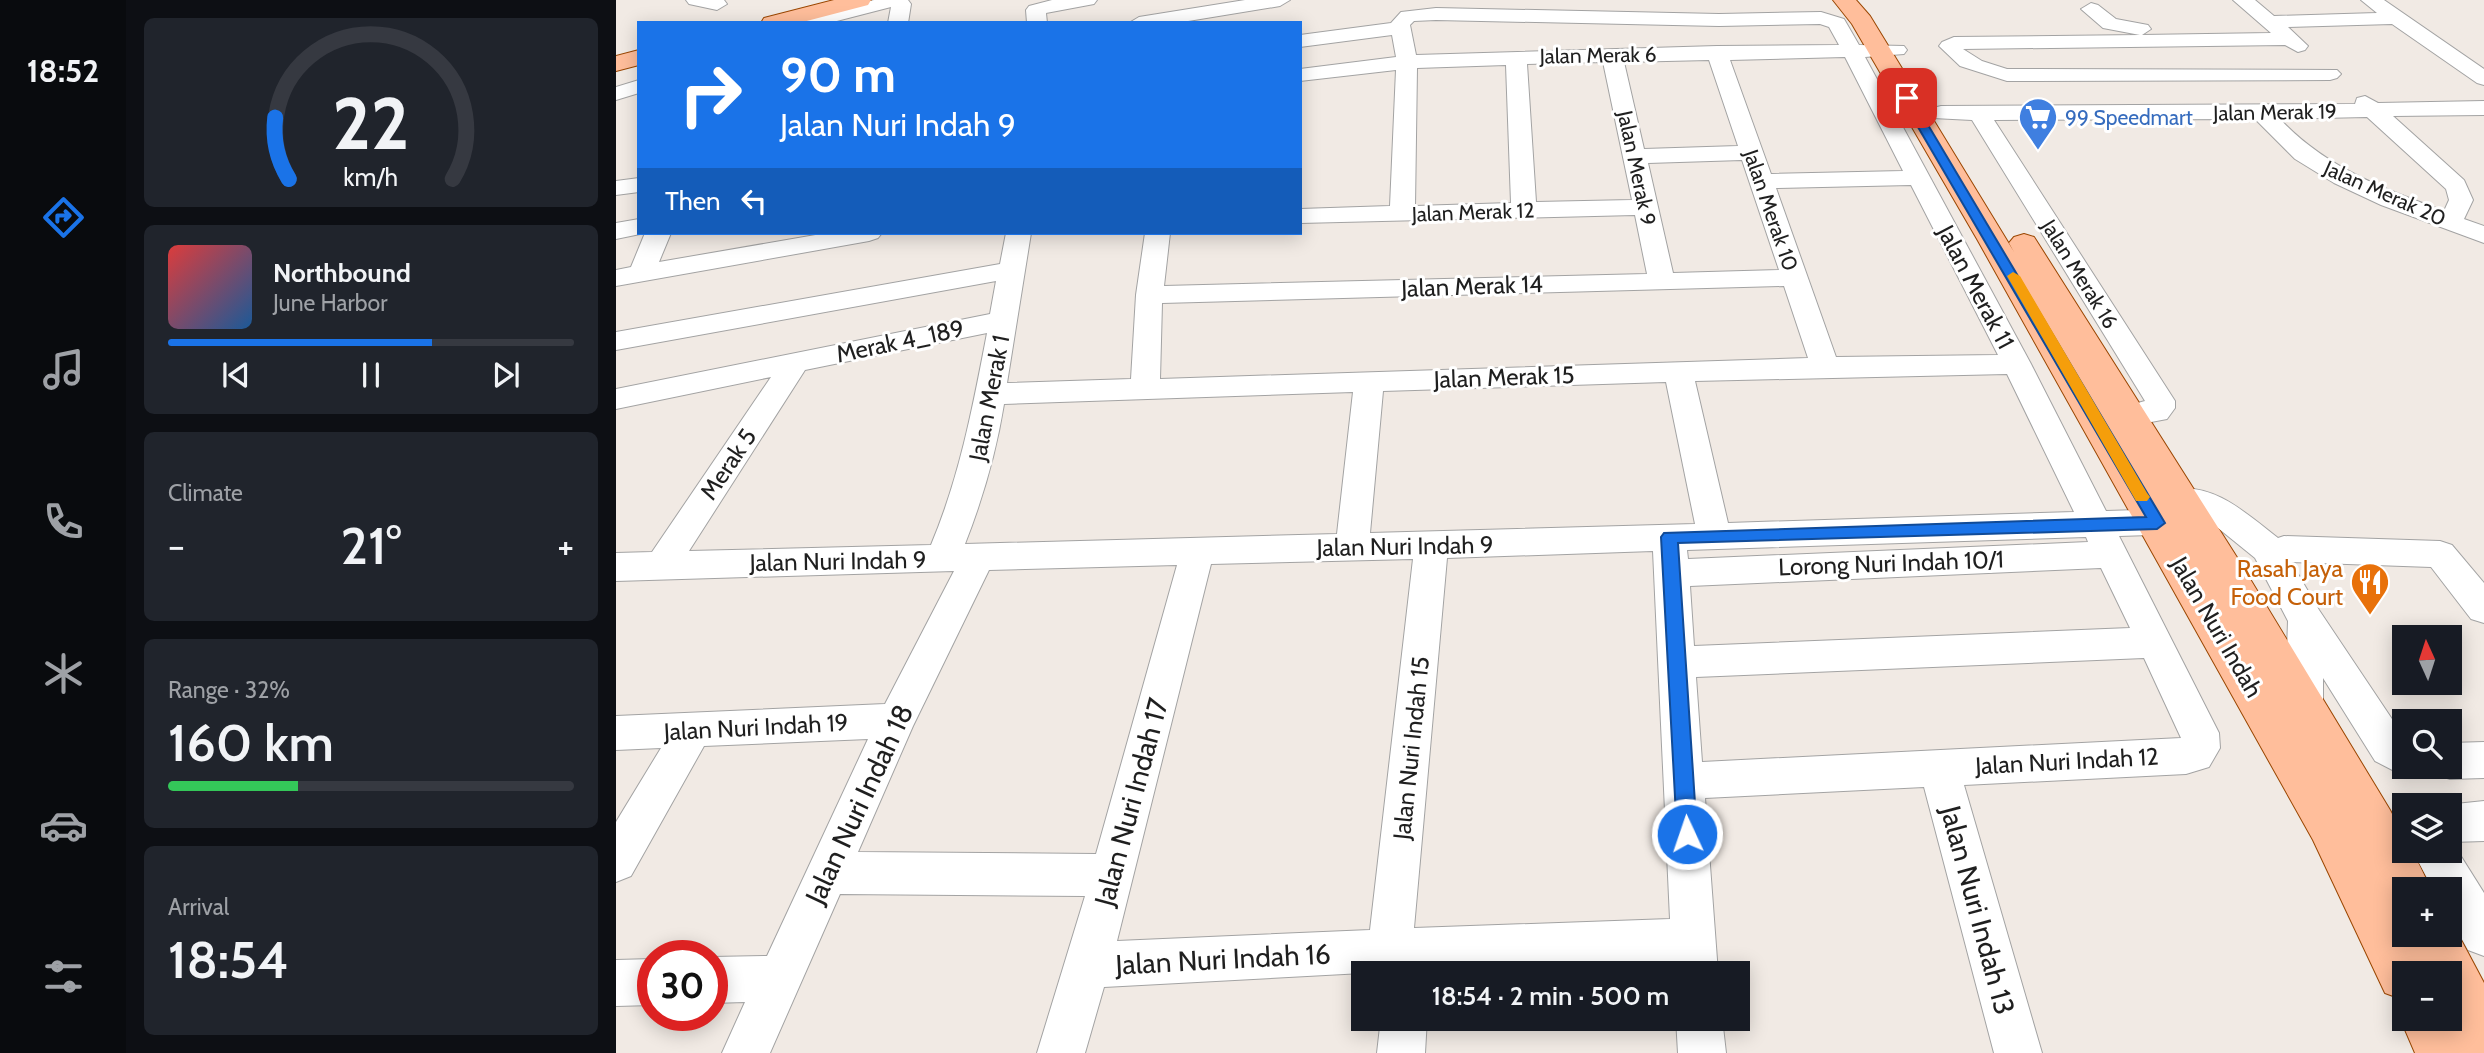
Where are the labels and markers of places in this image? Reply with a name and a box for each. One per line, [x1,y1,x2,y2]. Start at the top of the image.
pin [1877,68,1937,128]
supermarket icon: 99 Speedmart [2017,96,2059,151]
place label: 99 Speedmart [2065,105,2193,130]
place label: Rasah Jaya Food Court [2230,554,2343,611]
restaurant icon: Rasah Jaya Food Court [2349,561,2391,616]

